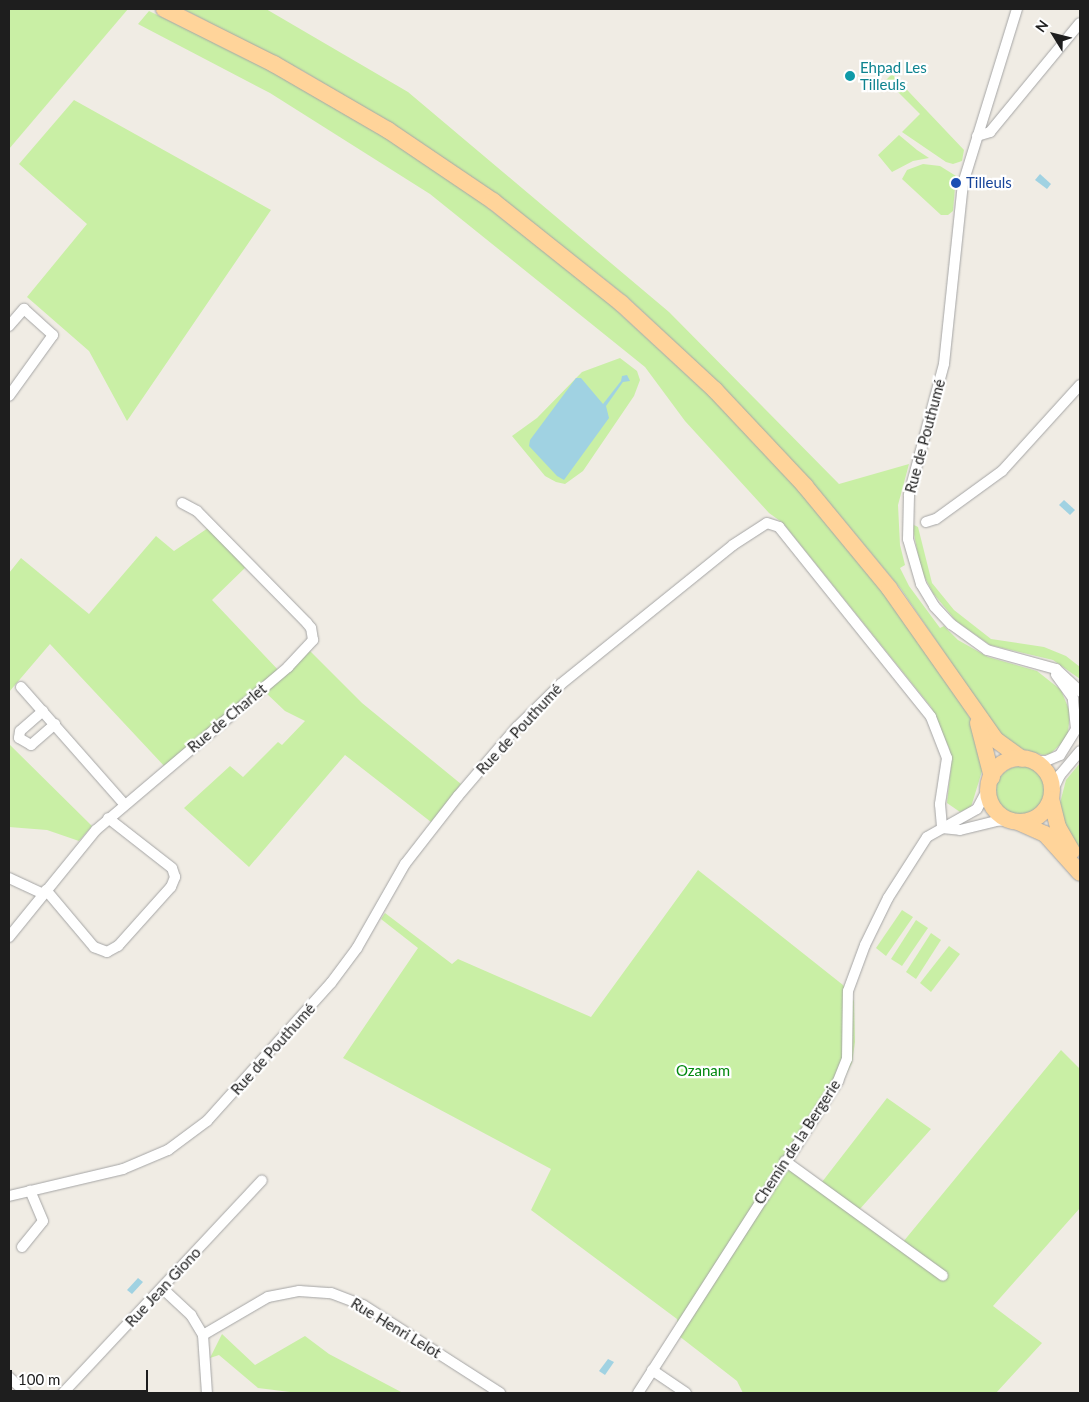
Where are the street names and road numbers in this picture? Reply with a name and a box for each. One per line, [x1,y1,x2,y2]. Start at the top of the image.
street label: Rue de Pouthumé [901,377,949,495]
street label: Rue de Charlet [184,680,270,756]
street label: Rue de Pouthumé [472,680,566,778]
street label: Rue de Pouthumé [227,999,319,1099]
street label: Chemin de la Bergerie [750,1076,844,1208]
street label: Rue Jean Giono [121,1243,205,1331]
street label: Rue Henri Lelot [348,1294,444,1362]

